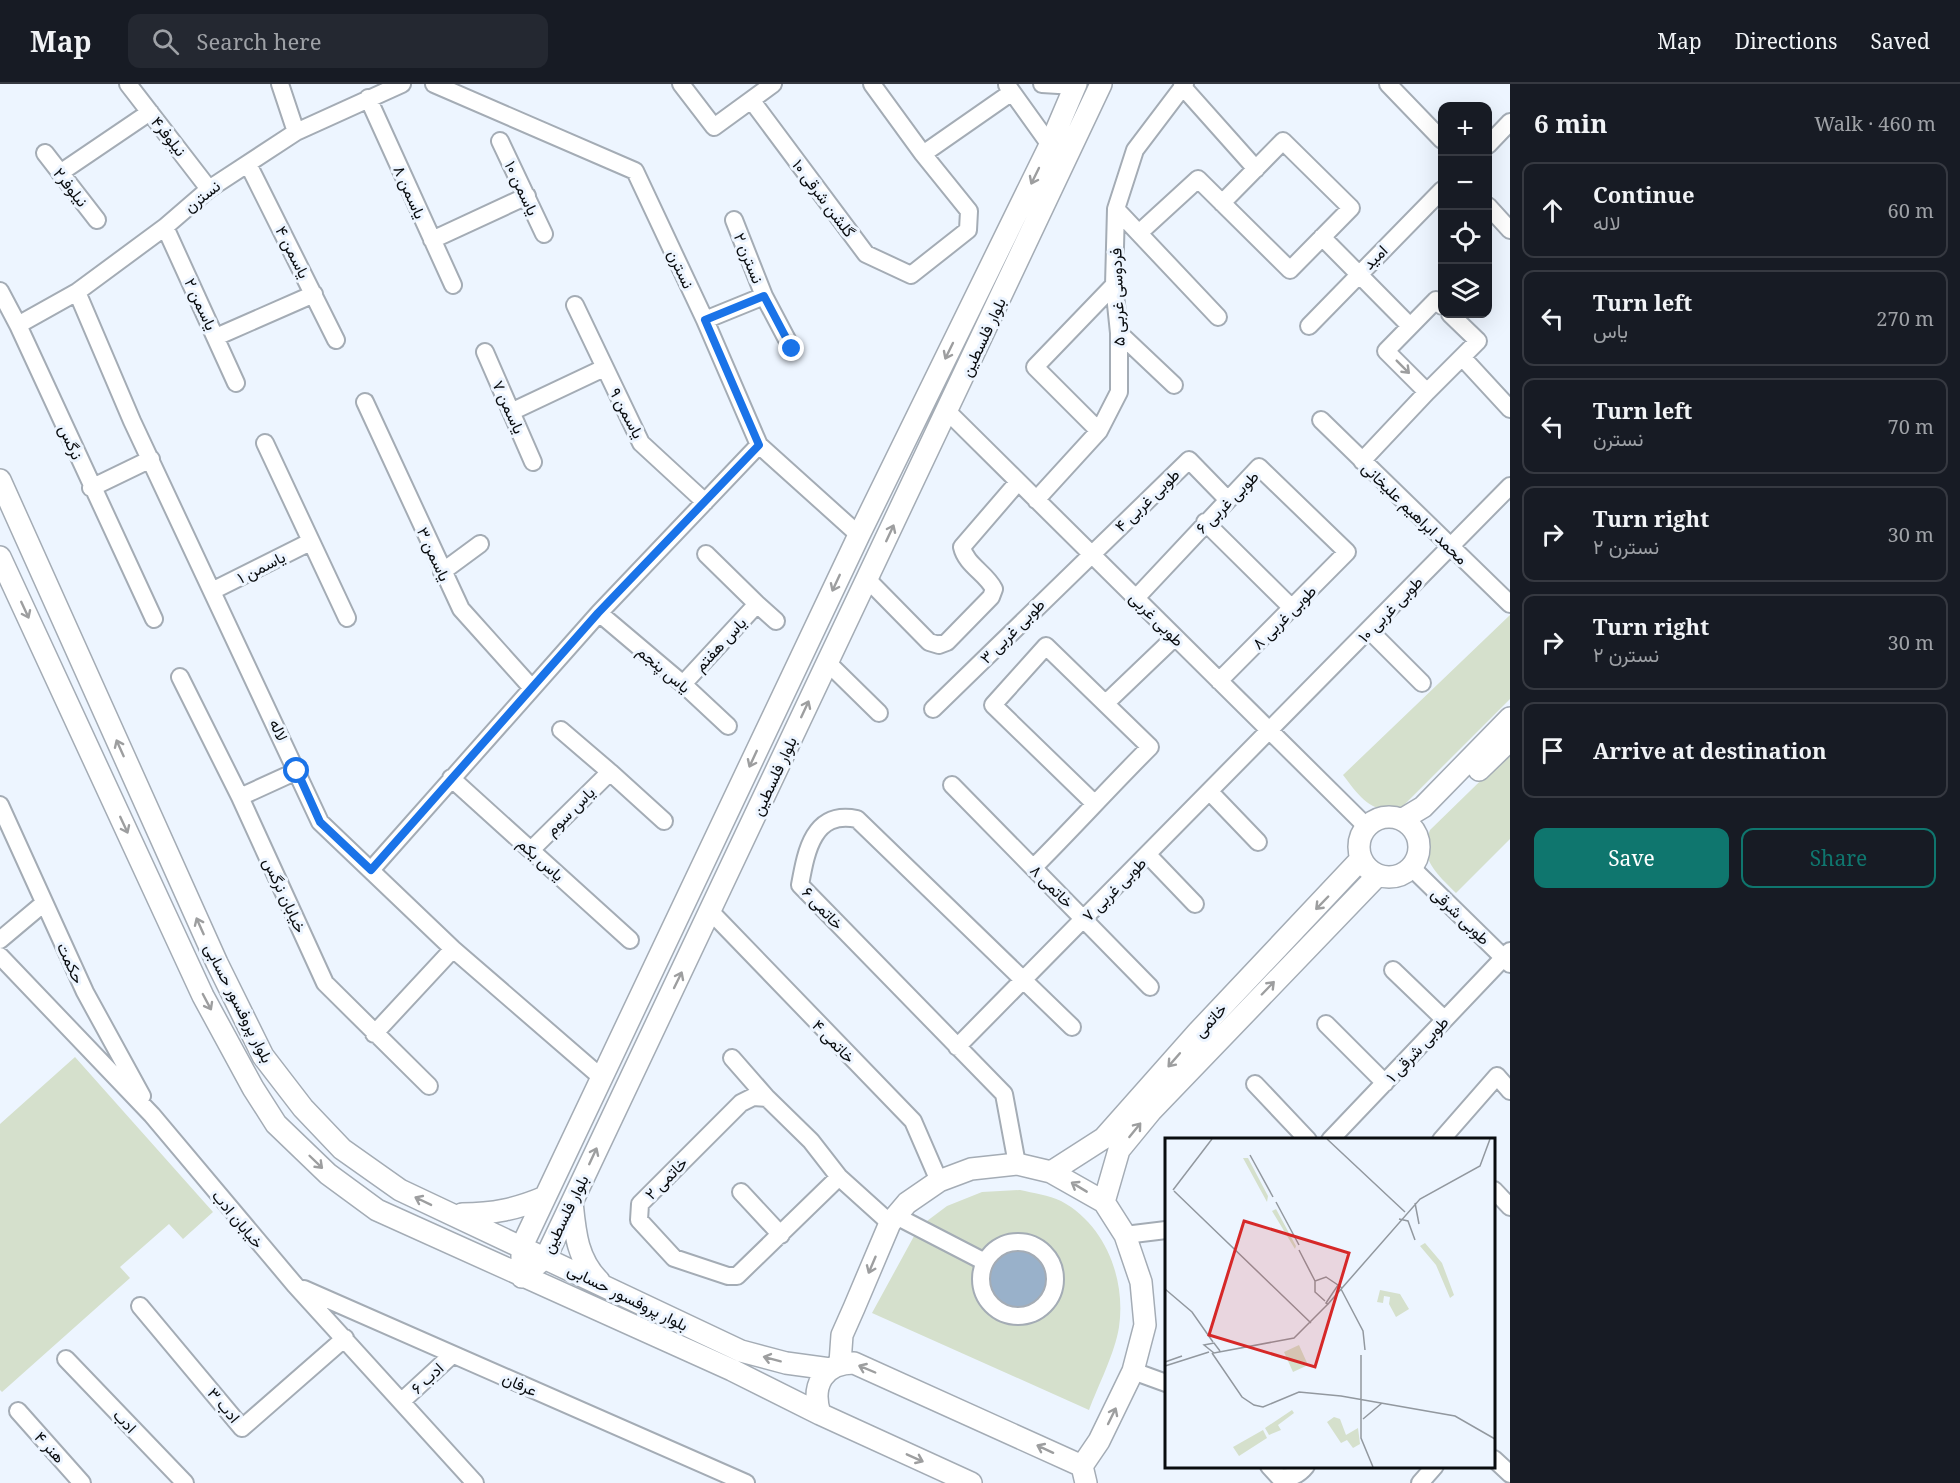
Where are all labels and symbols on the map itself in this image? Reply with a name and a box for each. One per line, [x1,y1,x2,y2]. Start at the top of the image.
street label: نیلوفر۴ [146,111,192,161]
street label: گلشن شرقی ۱۰ [787,155,861,241]
street label: یاسمن ۱۰ [500,157,544,219]
street label: یاسمن ۸ [389,162,431,222]
street label: نیلوفر۲ [49,163,93,211]
one-way arrow [1029,166,1040,184]
street label: نسترن [179,175,225,217]
street label: یاسمن ۴ [271,222,315,282]
street label: نسترن ۲ [729,229,769,287]
street label: امید [1358,240,1392,274]
street label: نسترن [663,246,699,292]
street label: فردوسی غربی ۵ [1104,247,1130,347]
street label: یاسمن ۲ [179,274,223,334]
street label: بلوار فلسطین [955,294,1011,380]
route end [778,335,804,361]
one-way arrow [943,341,955,359]
one-way arrow [1395,360,1410,375]
street label: یاسمن ۷ [488,377,530,437]
street label: یاسمن ۹ [605,384,649,442]
street label: نرگس [54,421,88,463]
street label: محمد ابراهیم علیخانی [1357,457,1473,569]
street label: طوبی غربی ۴ [1110,463,1184,537]
street label: طوبی غربی ۶ [1191,466,1263,538]
street label: یاسمن ۳ [412,523,456,585]
one-way arrow [885,525,897,543]
street label: یاسمن ۱ [233,546,289,588]
street label: طوبی غربی ۱۰ [1353,571,1427,647]
one-way arrow [830,573,842,591]
street label: طوبی غربی ۸ [1247,580,1321,654]
street label: طوبی غربی [1125,587,1189,651]
street label: طوبی غربی ۳ [975,594,1049,668]
one-way arrow [19,601,31,619]
street label: یاس هفتم [689,612,751,676]
street label: یاس پنجم [632,640,695,699]
one-way arrow [800,700,812,718]
street label: لاله [264,715,294,745]
street label: بلوار فلسطین [746,733,802,819]
one-way arrow [114,739,126,757]
one-way arrow [746,750,758,768]
route start [283,757,309,783]
street label: یاس سوم [540,781,600,841]
one-way arrow [119,816,131,834]
street label: یاس یکم [513,832,569,886]
street label: طوبی غربی ۷ [1077,852,1151,926]
street label: خیابان نرگس [258,854,312,936]
street label: خاتمی ۸ [1025,859,1079,913]
street label: خاتمی ۶ [797,882,849,935]
street label: طوبی شرقی [1427,882,1495,950]
one-way arrow [1315,895,1329,910]
one-way arrow [194,917,206,935]
street label: حکمت [52,939,90,987]
street label: بلوار پروفسور حسابی [198,939,279,1067]
one-way arrow [672,972,684,990]
one-way arrow [1260,980,1275,995]
one-way arrow [201,993,213,1010]
street label: خاتمی [1188,998,1232,1042]
street label: طوبی شرقی ۱ [1381,1011,1453,1087]
street label: خاتمی ۴ [808,1014,860,1068]
one-way arrow [1167,1052,1181,1067]
one-way arrow [1128,1123,1142,1138]
inset map [1165,1138,1495,1468]
one-way arrow [587,1147,599,1165]
street label: خاتمی ۲ [640,1152,692,1204]
one-way arrow [308,1155,323,1169]
street label: بلوار فلسطین [537,1171,593,1257]
one-way arrow [1071,1180,1088,1192]
street label: خیابان ادب [207,1185,269,1253]
one-way arrow [414,1194,432,1206]
one-way arrow [866,1255,877,1273]
street label: بلوار پروفسور حسابی [564,1258,692,1337]
one-way arrow [763,1353,782,1365]
street label: ادب ۶ [406,1357,448,1399]
one-way arrow [859,1362,877,1374]
street label: عرفان [499,1367,541,1401]
street label: ادب ۳ [203,1383,245,1427]
street label: ادب [108,1404,142,1438]
one-way arrow [1106,1407,1118,1425]
street label: هنر ۴ [30,1426,70,1468]
one-way arrow [1036,1442,1054,1454]
one-way arrow [906,1452,924,1464]

